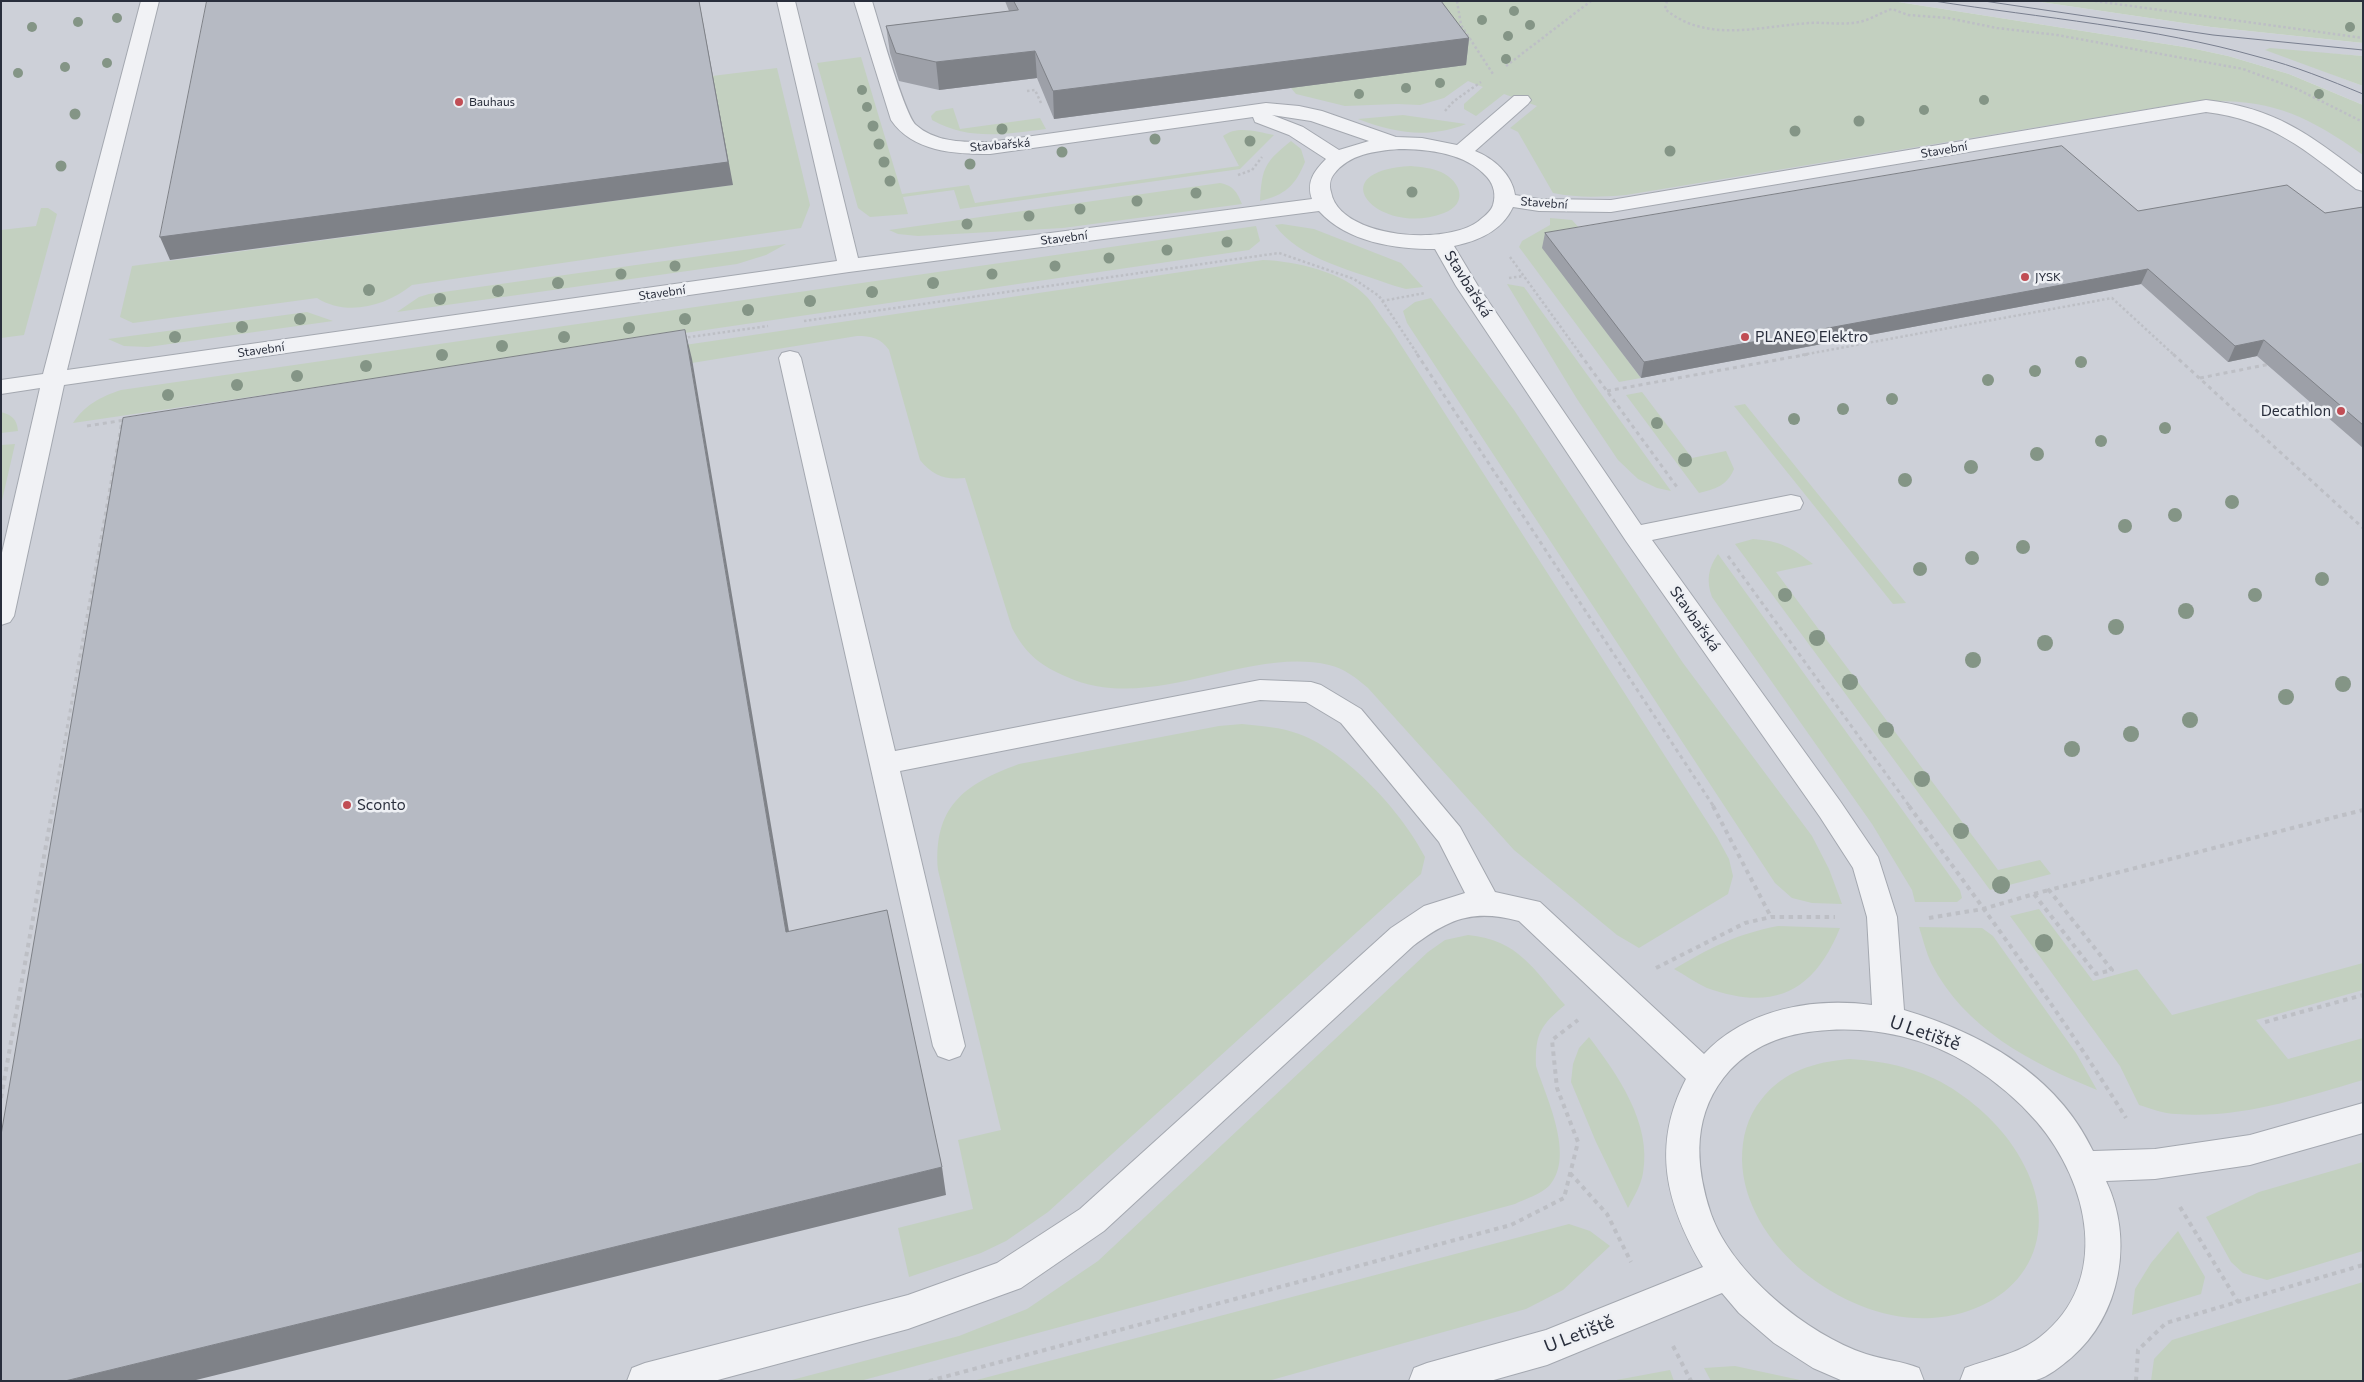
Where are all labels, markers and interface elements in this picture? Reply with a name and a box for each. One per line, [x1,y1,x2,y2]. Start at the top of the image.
place label: Bauhaus [469,95,515,109]
marker: Bauhaus [453,96,465,108]
street label: Stavbařská [969,135,1031,155]
street label: Stavební [1919,139,1969,161]
street label: Stavební [1520,194,1568,212]
street label: Stavební [1040,228,1088,248]
street label: Stavbařská [1440,247,1496,321]
place label: JYSK [2035,270,2061,284]
marker: JYSK [2019,271,2031,283]
street label: Stavební [638,283,686,303]
place label: PLANEO Elektro [1755,328,1868,346]
marker: PLANEO Elektro [1739,331,1751,343]
street label: Stavební [237,340,285,360]
place label: Decathlon [2261,402,2331,420]
marker: Decathlon [2335,405,2347,417]
street label: Stavbařská [1666,583,1724,655]
place label: Sconto [357,796,406,814]
marker: Sconto [341,799,353,811]
street label: U Letiště [1887,1011,1963,1055]
street label: U Letiště [1541,1311,1617,1357]

